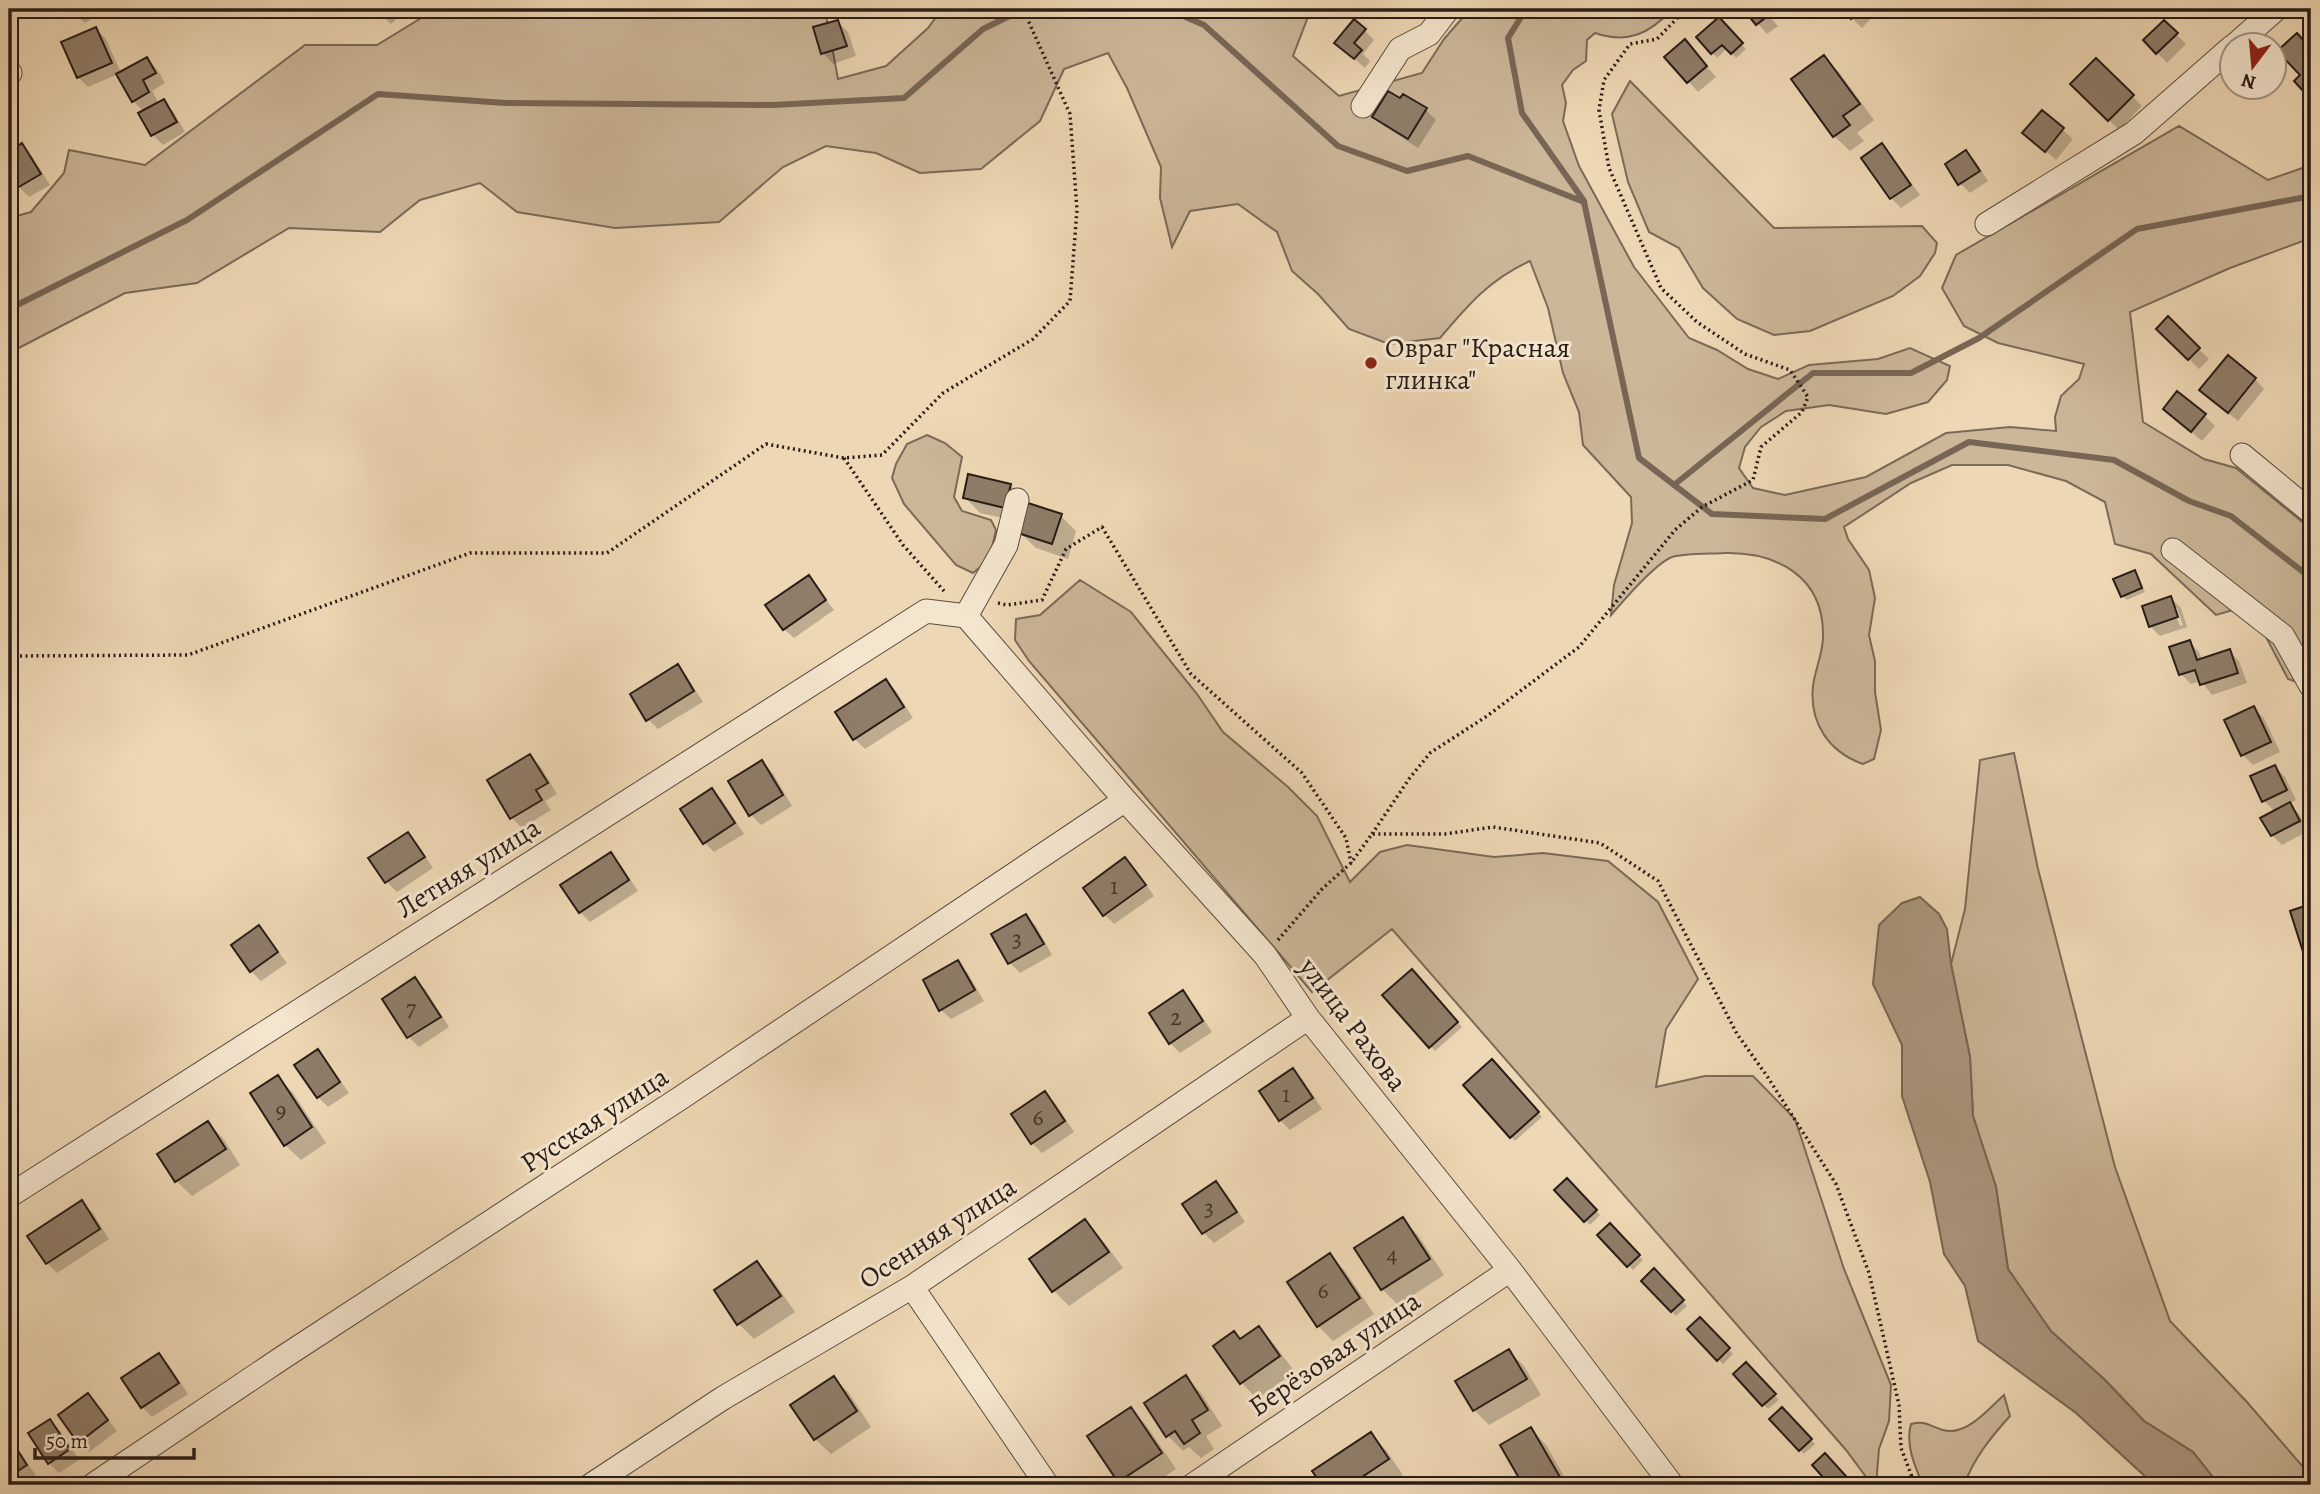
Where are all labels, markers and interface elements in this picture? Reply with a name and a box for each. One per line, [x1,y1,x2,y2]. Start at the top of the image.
north arrow [2218,32,2288,102]
text: N [2238,67,2259,96]
place label: Овраг "Красная глинка" [1385,329,1570,399]
marker: Овраг "Красная глинка" [1363,355,1379,371]
street label: Летняя улица [389,808,548,927]
house number: 1 [1110,870,1118,902]
house number: 3 [1012,923,1022,955]
street label: улица Рахова [1290,949,1416,1099]
house number: 7 [406,992,417,1024]
house number: 2 [1170,1001,1182,1033]
street label: Русская улица [513,1058,676,1182]
house number: 1 [1282,1078,1290,1110]
house number: 9 [276,1094,286,1126]
house number: 6 [1032,1101,1044,1133]
street label: Осенняя улица [851,1168,1024,1298]
house number: 3 [1204,1192,1214,1224]
house number: 4 [1387,1238,1398,1270]
house number: 6 [1317,1274,1329,1306]
street label: Берёзовая улица [1241,1282,1428,1425]
scale bar [35,1417,194,1461]
text: 50 m [46,1427,88,1455]

